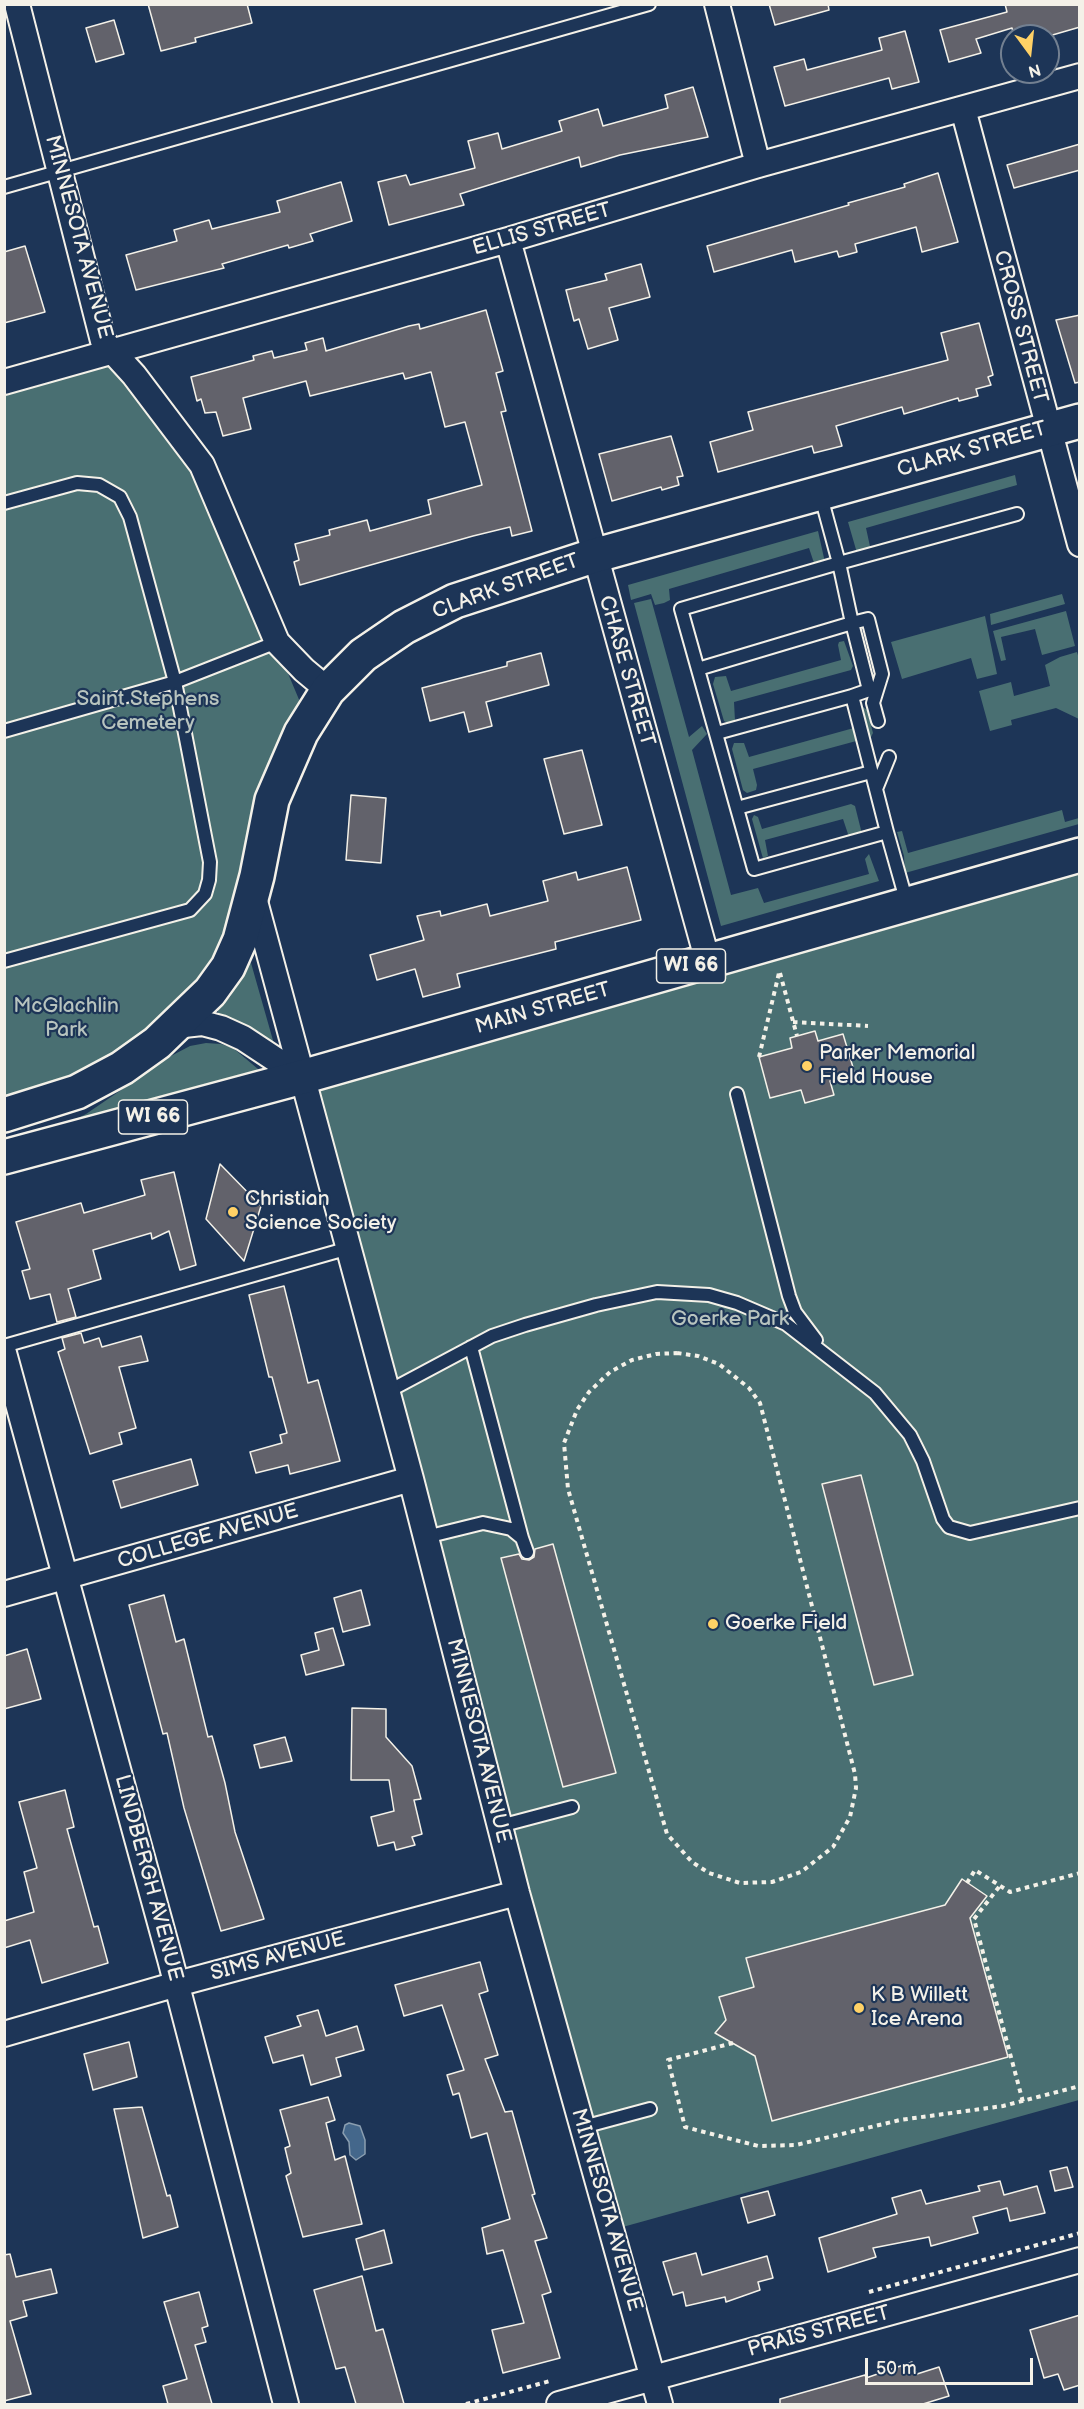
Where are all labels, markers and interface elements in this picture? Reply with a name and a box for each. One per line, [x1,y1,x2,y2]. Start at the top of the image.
north arrow [1000,24,1060,84]
text: N [1026,59,1043,81]
street label: MINNESOTA AVENUE [39,133,117,341]
street label: ELLIS STREET [470,198,614,262]
street label: CROSS STREET [988,248,1052,406]
street label: CLARK STREET [894,417,1050,483]
street label: CLARK STREET [429,549,583,625]
street label: CHASE STREET [592,593,660,749]
park label: Saint Stephens Cemetery [77,687,219,737]
road number: WI 66 [656,949,726,983]
street label: MAIN STREET [473,978,613,1040]
park label: McGlachlin Park [13,994,119,1044]
place label: Parker Memorial Field House [819,1041,975,1091]
marker: Parker Memorial Field House [800,1059,814,1073]
road number: WI 66 [118,1100,188,1134]
place label: Christian Science Society [245,1187,396,1237]
marker: Christian Science Society [226,1205,240,1219]
park label: Goerke Park [671,1307,789,1333]
street label: COLLEGE AVENUE [115,1499,301,1575]
place label: Goerke Field [725,1611,847,1637]
marker: Goerke Field [706,1617,720,1631]
street label: MINNESOTA AVENUE [440,1636,516,1846]
street label: LINDBERGH AVENUE [108,1772,188,1984]
street label: SIMS AVENUE [208,1927,348,1987]
place label: K B Willett Ice Arena [871,1983,968,2033]
marker: K B Willett Ice Arena [852,2001,866,2015]
street label: MINNESOTA AVENUE [565,2106,647,2314]
street label: PRAIS STREET [745,2301,893,2363]
scale bar [868,2346,1036,2384]
text: 50 m [876,2358,917,2379]

